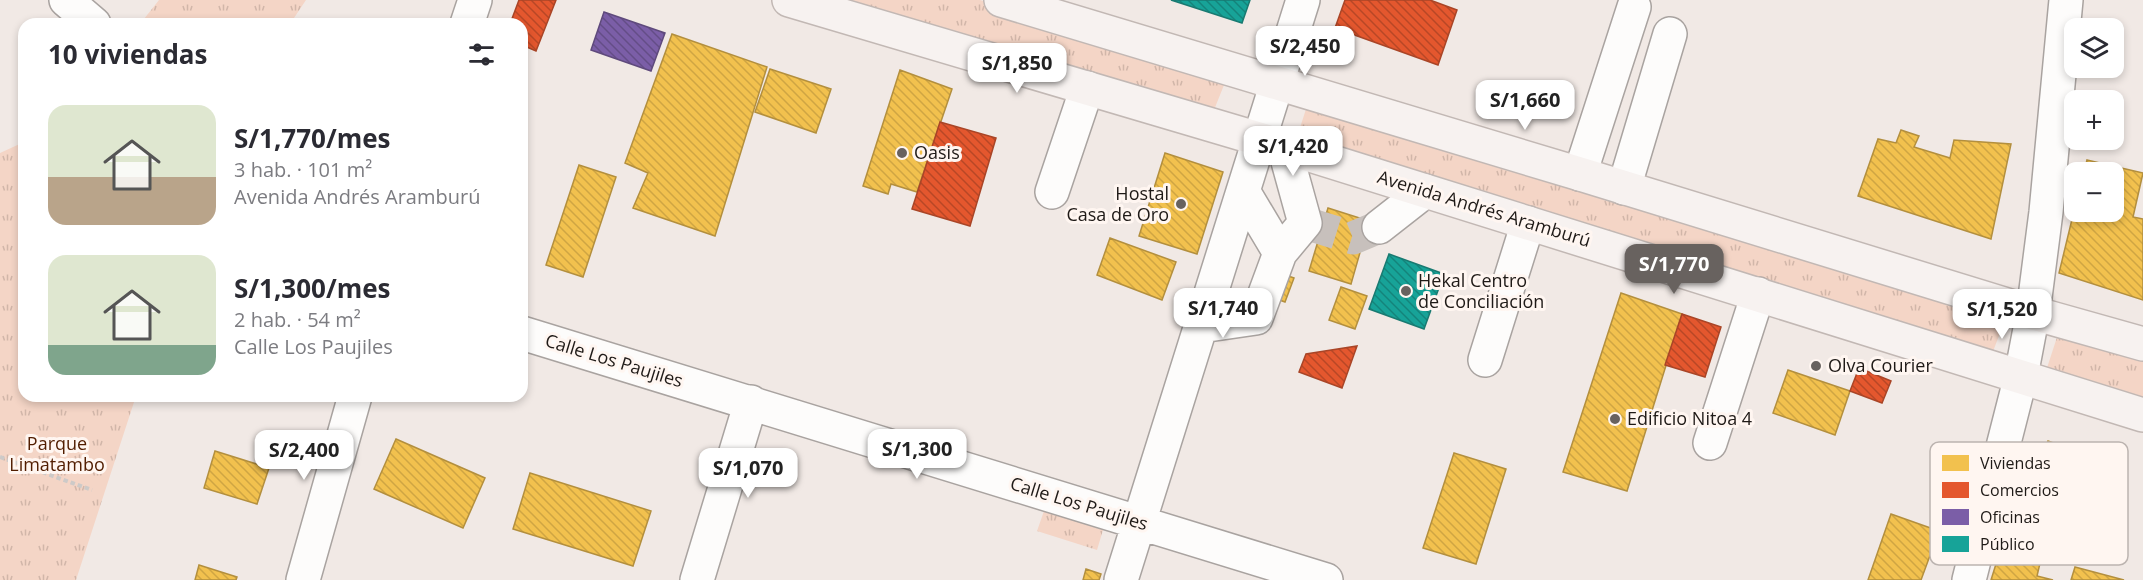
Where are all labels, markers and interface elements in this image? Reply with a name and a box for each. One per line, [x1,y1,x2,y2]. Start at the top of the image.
map controls [2064,18,2124,222]
button: layers [2064,18,2124,78]
pin: S/2,450 [1250,26,1360,77]
text: S/2,450 [1270,32,1340,59]
text: 10 viviendas [48,36,207,72]
icon: filters [465,38,498,71]
pin: S/1,850 [962,43,1072,94]
text: S/1,850 [982,49,1052,76]
pin: S/1,660 [1470,80,1580,131]
text: S/1,660 [1490,86,1560,113]
button: + [2064,90,2124,150]
text: S/1,770/mes [234,120,391,156]
pin: S/1,420 [1238,126,1348,177]
icon: home [96,129,168,201]
text: S/1,420 [1258,132,1328,159]
place label: Oasis [914,140,960,164]
marker: Oasis [895,146,909,160]
text: 3 hab. · 101 m² [234,156,372,183]
button: − [2064,162,2124,222]
street label: Avenida Andrés Aramburú [1375,164,1594,252]
place label: Hostal Casa de Oro [1066,181,1169,226]
text: Avenida Andrés Aramburú [234,183,480,210]
marker: Hostal Casa de Oro [1174,197,1188,211]
pin: S/1,770 [1619,244,1729,295]
text: S/1,770 [1639,250,1709,277]
place label: Hekal Centro de Conciliación [1418,268,1544,313]
text: S/1,300/mes [234,270,391,306]
icon: home [96,279,168,351]
marker: Hekal Centro de Conciliación [1399,284,1413,298]
pin: S/1,740 [1168,288,1278,339]
pin: S/1,520 [1947,289,2057,340]
text: S/1,740 [1188,294,1258,321]
text: S/1,520 [1967,295,2037,322]
text: 2 hab. · 54 m² [234,306,361,333]
street label: Calle Los Paujiles [542,328,686,392]
text: Calle Los Paujiles [234,333,393,360]
place label: Olva Courier [1828,353,1933,377]
marker: Olva Courier [1809,359,1823,373]
place label: Edificio Nitoa 4 [1627,406,1752,430]
marker: Edificio Nitoa 4 [1608,412,1622,426]
pin: S/1,300 [862,429,972,480]
pin: S/2,400 [249,430,359,481]
park label: Parque Limatambo [9,431,105,476]
text: S/1,300 [882,435,952,462]
text: S/2,400 [269,436,339,463]
legend [1930,442,2128,565]
pin: S/1,070 [693,448,803,499]
text: Viviendas [1980,452,2051,474]
text: S/1,070 [713,454,783,481]
street label: Calle Los Paujiles [1007,471,1151,535]
text: Comercios [1980,479,2059,501]
text: Oficinas [1980,506,2040,528]
text: Público [1980,533,2035,555]

